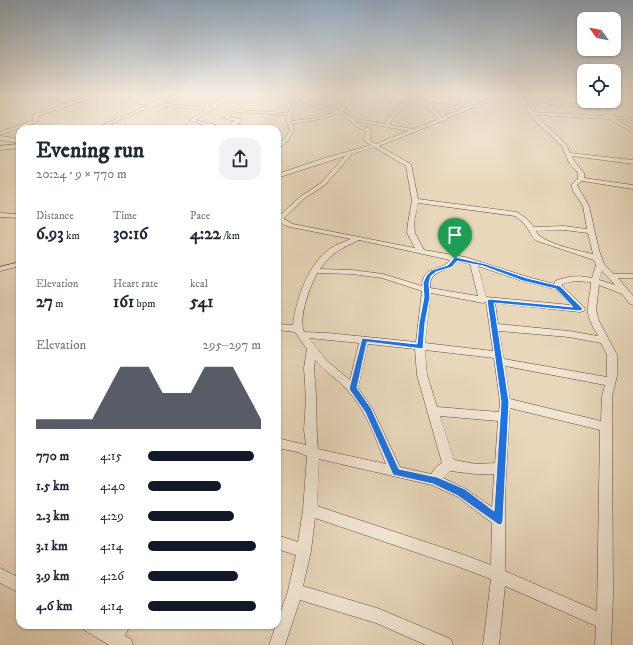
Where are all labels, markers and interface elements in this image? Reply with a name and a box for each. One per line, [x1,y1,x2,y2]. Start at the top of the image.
north arrow [577,12,621,56]
map controls [577,12,621,108]
button: locate [577,64,621,108]
text: Evening run [36,137,144,164]
button: share [219,138,261,180]
text: 20:24 · 9 × 770 m [36,166,127,182]
text: Distance [36,209,74,223]
text: Time [113,209,137,223]
text: Pace [190,209,210,223]
pin [438,218,472,259]
text: 6.93 [36,223,64,245]
text: 30:16 [113,223,148,245]
text: 4:22 [190,223,221,245]
icon: arrive [444,224,466,246]
text: km [64,229,80,243]
text: /km [221,229,240,243]
text: Elevation [36,277,79,291]
text: Heart rate [113,277,158,291]
text: kcal [190,277,208,291]
text: 27 [36,291,53,313]
text: 161 [113,291,134,313]
text: 541 [190,291,214,313]
text: m [53,297,64,311]
text: bpm [134,297,155,311]
text: Elevation [36,337,86,353]
text: 295–297 m [203,337,261,353]
text: 770 m [36,448,69,464]
text: 4:15 [100,448,122,464]
text: 1.5 km [36,478,69,494]
text: 4:40 [100,478,125,494]
text: 2.3 km [36,508,70,524]
text: 4:29 [100,508,124,524]
text: 3.1 km [36,538,68,554]
text: 4:14 [100,538,123,554]
text: 3.9 km [36,568,69,584]
text: 4:26 [100,568,124,584]
text: 4.6 km [36,598,73,614]
text: 4:14 [100,598,123,614]

